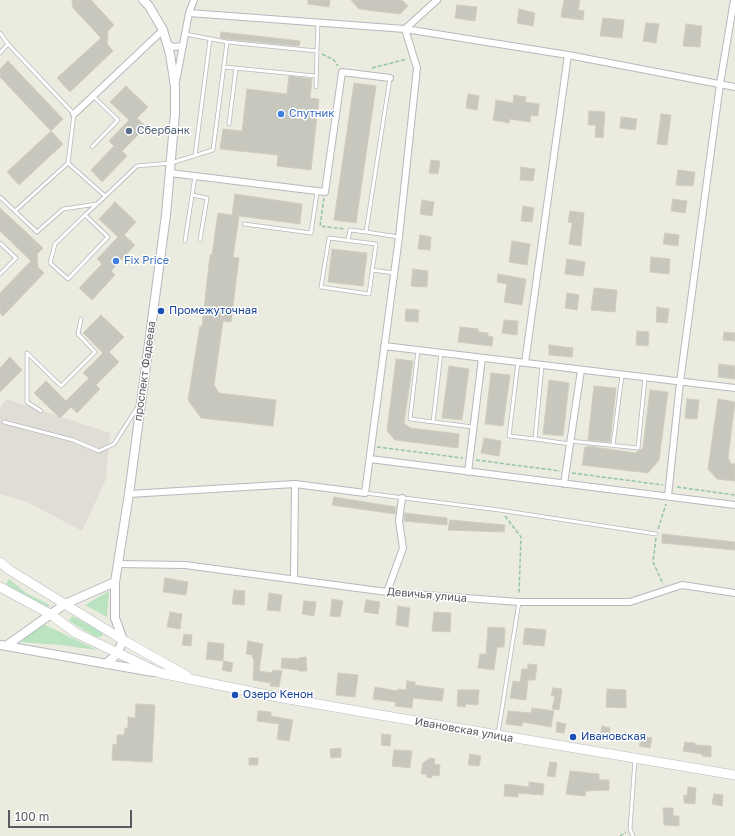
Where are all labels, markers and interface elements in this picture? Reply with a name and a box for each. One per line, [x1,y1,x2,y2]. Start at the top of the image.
place label: Спутник [289,107,335,121]
marker: Спутник [276,109,286,119]
place label: Сбербанк [137,124,190,138]
marker: Сбербанк [124,126,134,136]
place label: Fix Price [124,254,169,268]
marker: Fix Price [111,256,121,266]
place label: Промежуточная [169,304,257,318]
marker: Промежуточная [156,306,166,316]
street label: проспект Фадеева [131,320,159,422]
street label: Девичья улица [386,585,468,605]
place label: Озеро Кенон [243,688,313,702]
marker: Озеро Кенон [230,690,240,700]
street label: Ивановская улица [414,715,514,745]
place label: Ивановская [581,730,646,744]
marker: Ивановская [568,732,578,742]
scale bar [10,802,134,828]
text: 100 m [15,809,49,824]

